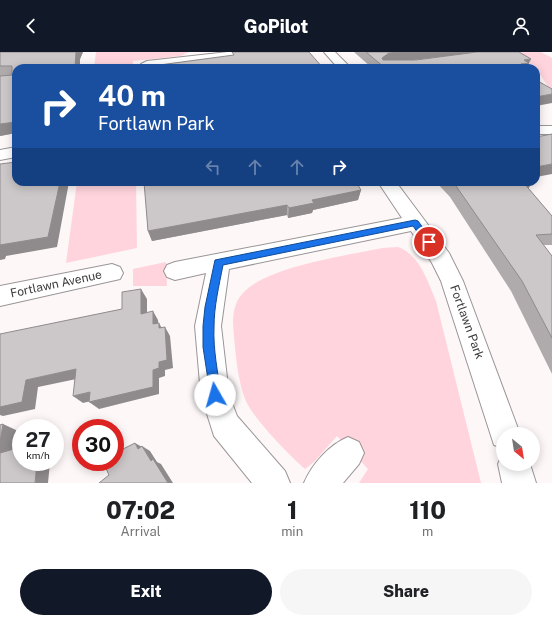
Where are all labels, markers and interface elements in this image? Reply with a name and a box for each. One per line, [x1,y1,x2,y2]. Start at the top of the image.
icon: back [20,15,42,37]
icon: person [510,15,532,37]
text: GoPilot [244,16,308,37]
text: 40 m [98,79,166,112]
icon: right [32,80,84,132]
text: Fortlawn Park [98,113,215,134]
icon: left [202,156,224,178]
icon: ahead [244,156,266,178]
icon: ahead [286,156,308,178]
icon: right [328,156,350,178]
pin [412,225,446,259]
icon: arrive [418,231,440,253]
street label: Fortlawn Avenue [9,267,103,301]
street label: Fortlawn Park [447,283,487,361]
position arrow [194,374,236,416]
speed limit sign: 30 [72,419,124,471]
north arrow [496,427,540,471]
map controls [496,427,540,471]
text: 27 [25,428,51,452]
text: km/h [26,449,50,461]
text: 07:02 [106,496,175,524]
text: 1 [287,496,297,524]
text: 110 [409,496,446,524]
text: Arrival [120,524,161,539]
text: min [281,524,303,539]
text: m [422,524,433,539]
button: Exit [20,569,272,615]
button: Share [280,569,532,615]

